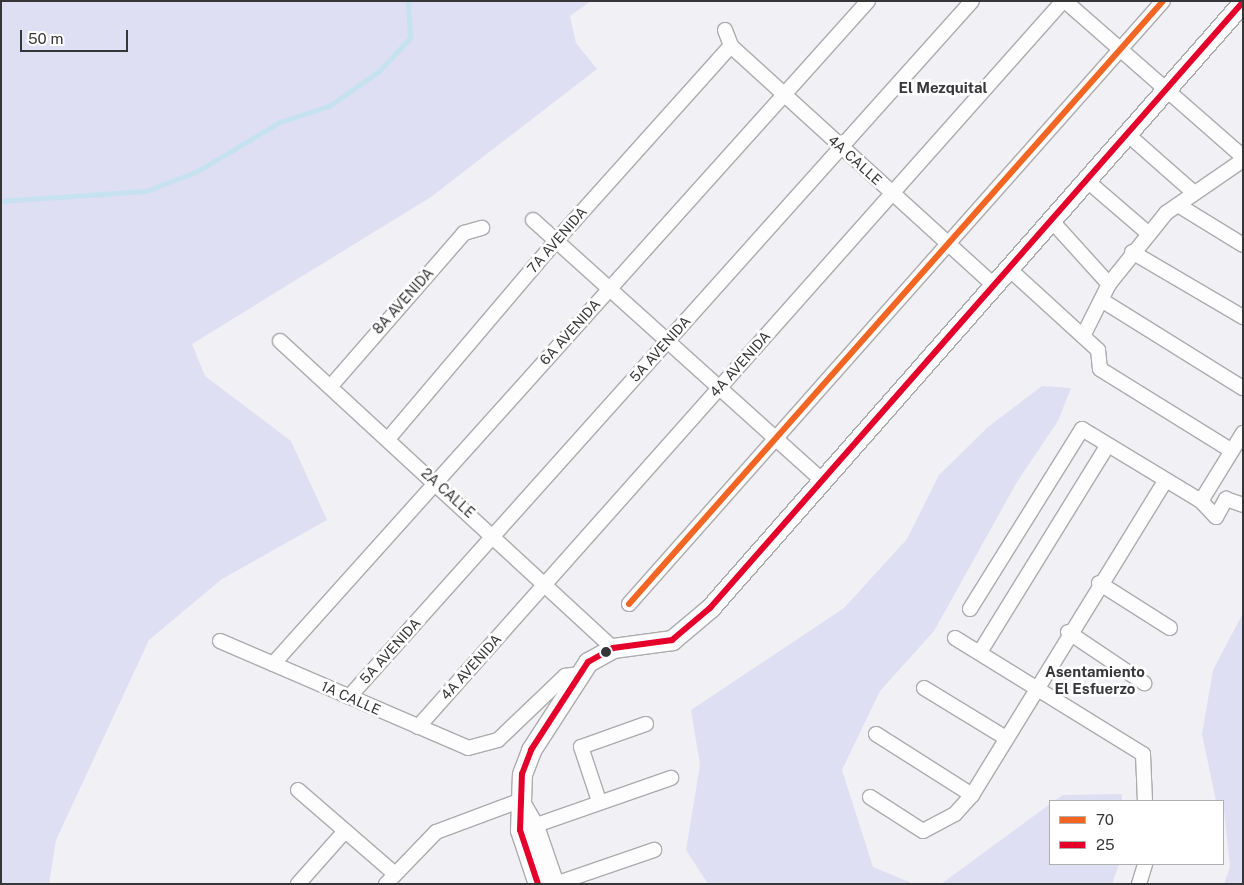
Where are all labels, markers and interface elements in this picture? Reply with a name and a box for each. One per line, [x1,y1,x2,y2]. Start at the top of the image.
scale bar [22,20,130,52]
text: 50 m [28,30,63,47]
district label: El Mezquital [899,79,987,97]
street label: 4A CALLE [825,132,885,188]
street label: 7A AVENIDA [524,204,590,276]
street label: 8A AVENIDA [369,265,437,337]
street label: 6A AVENIDA [536,296,604,368]
street label: 5A AVENIDA [626,313,694,385]
street label: 4A AVENIDA [706,328,774,400]
street label: 2A CALLE [418,465,478,521]
street label: 5A AVENIDA [356,615,424,687]
street label: 4A AVENIDA [437,631,505,703]
unlabelled marker [601,647,611,657]
district label: Asentamiento El Esfuerzo [1045,662,1145,697]
street label: 1A CALLE [319,677,383,719]
legend [1049,800,1224,865]
text: 70 [1096,811,1114,828]
text: 25 [1096,836,1115,853]

